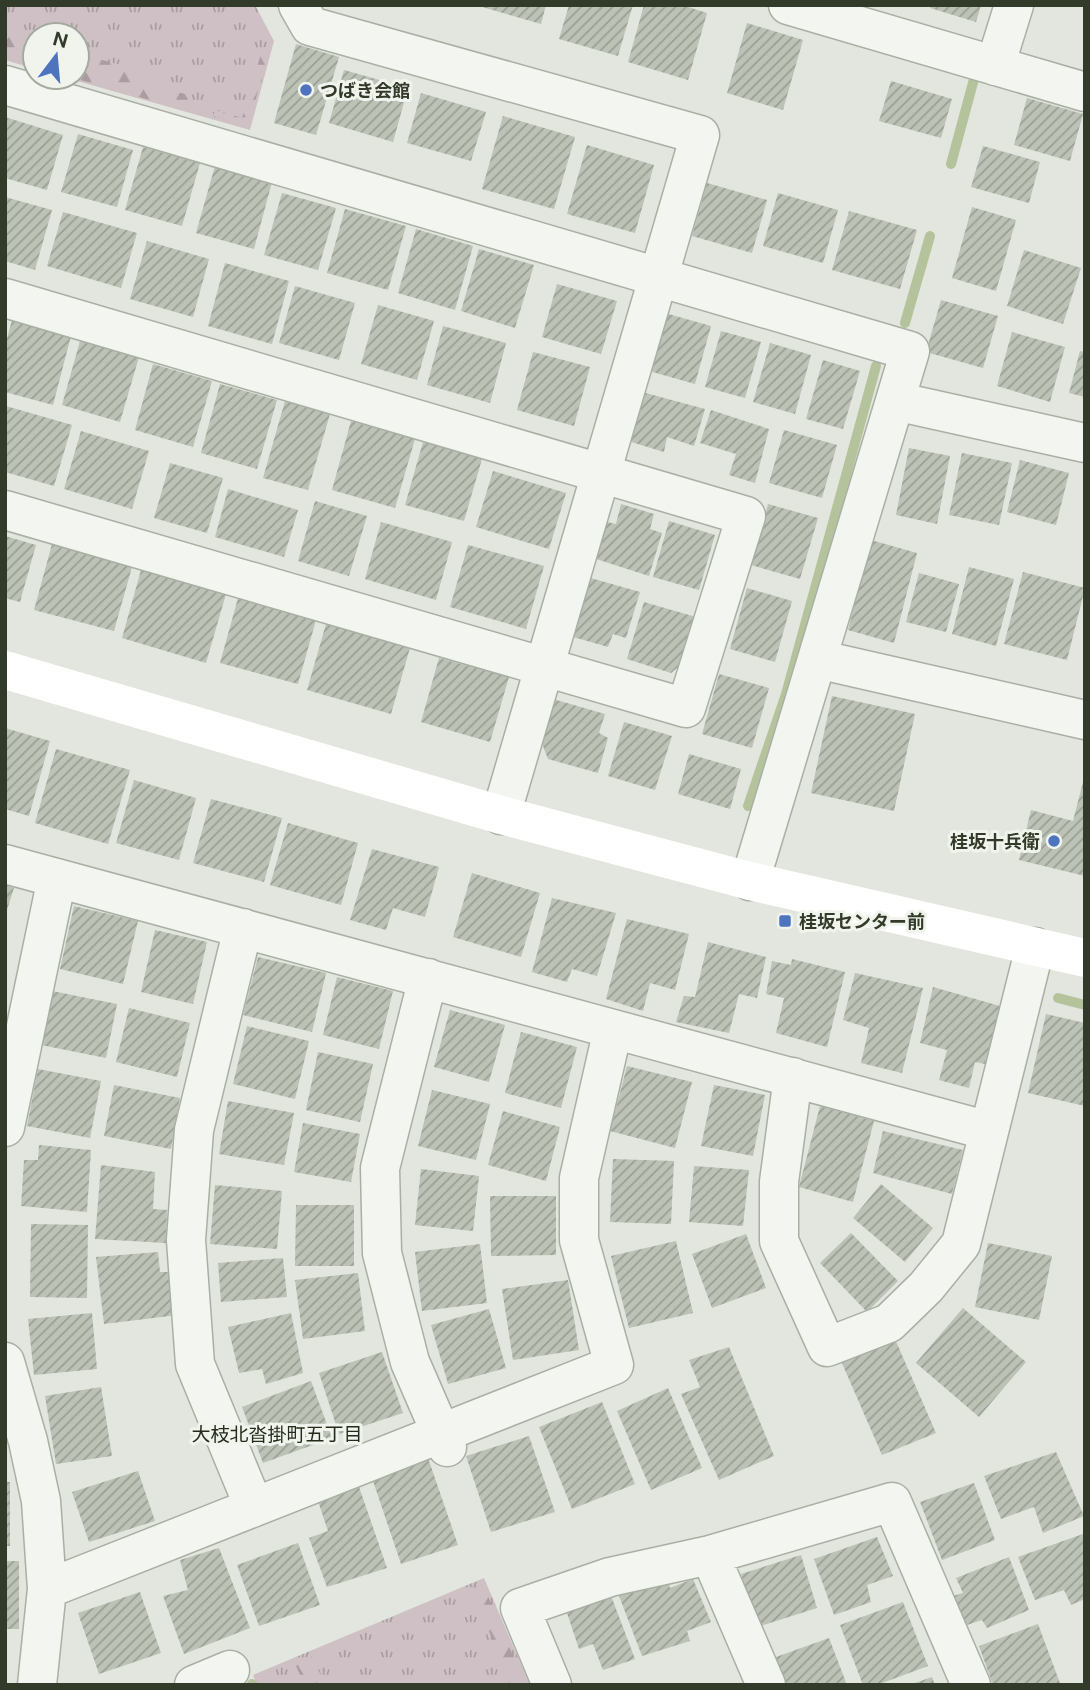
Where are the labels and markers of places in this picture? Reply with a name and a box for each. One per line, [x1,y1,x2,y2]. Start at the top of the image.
place label: つばき会館 [320,80,410,101]
marker: つばき会館 [298,82,314,98]
place label: 桂坂十兵衛 [950,831,1040,852]
marker: 桂坂十兵衛 [1046,833,1062,849]
place label: 桂坂センター前 [799,911,925,932]
marker: 桂坂センター前 [777,913,793,929]

